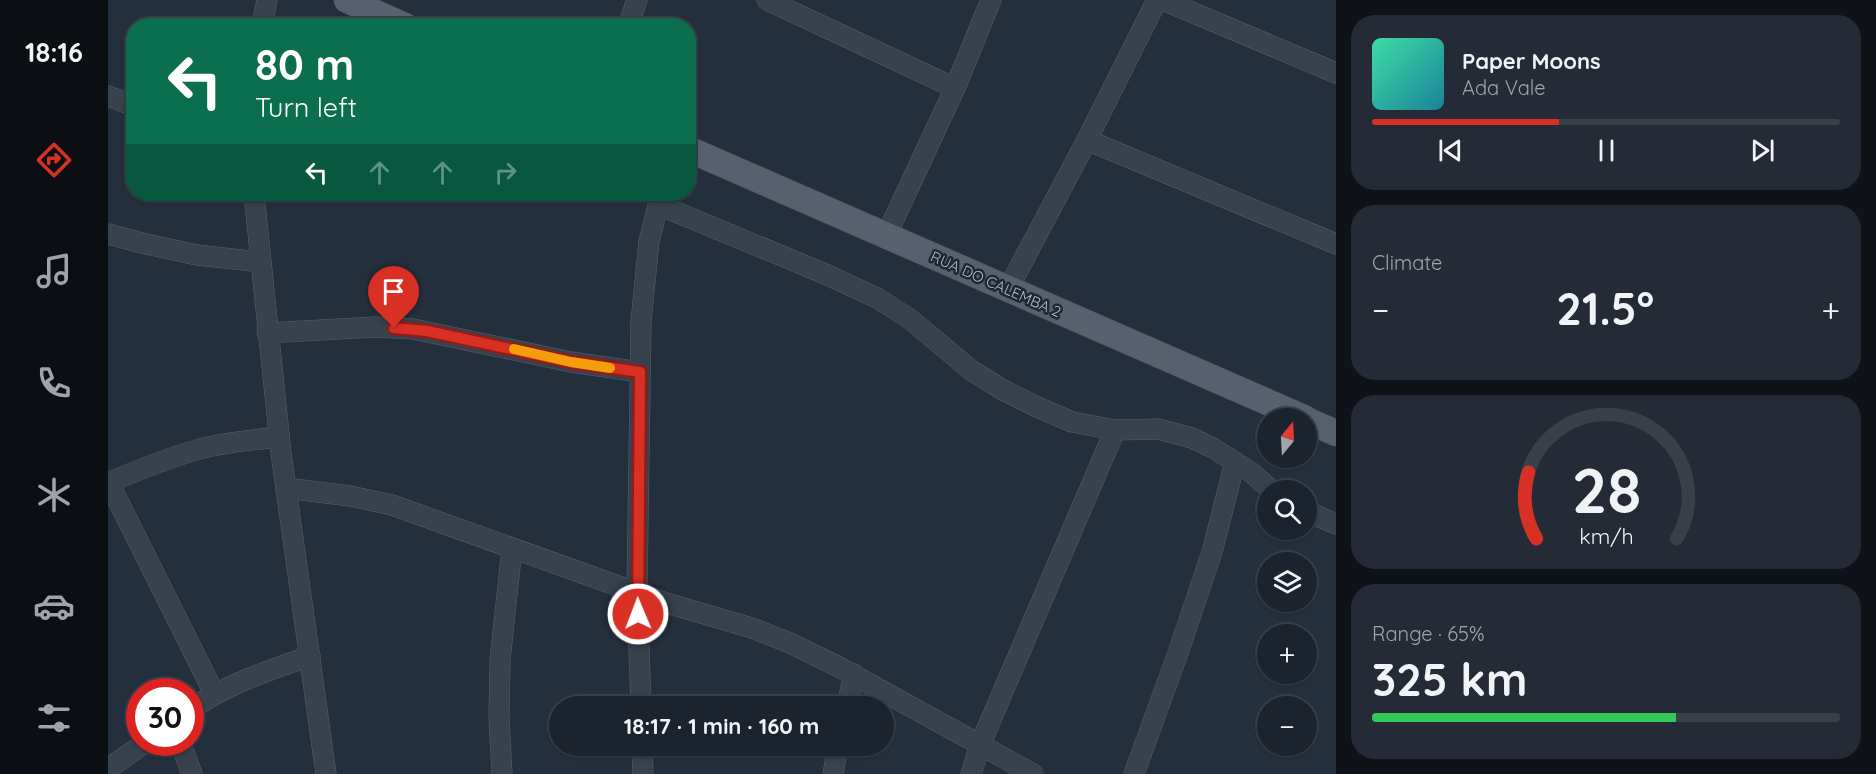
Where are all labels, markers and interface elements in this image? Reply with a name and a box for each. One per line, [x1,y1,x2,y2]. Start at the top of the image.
text: 18:16 [25,35,83,69]
text: 80 m [255,38,354,91]
icon: left [156,42,234,120]
text: Paper Moons [1462,47,1601,75]
text: Ada Vale [1462,75,1546,100]
text: Turn left [255,90,357,124]
icon: previous [1434,134,1467,167]
icon: pause [1590,134,1623,167]
icon: next [1746,134,1779,167]
icon: directions [33,139,75,181]
icon: left [300,156,333,189]
icon: ahead [363,156,396,189]
icon: ahead [426,156,459,189]
icon: right [489,156,522,189]
street label: RUA DO CALEMBA 2 [928,247,1064,321]
icon: music [33,250,75,292]
text: Climate [1372,250,1442,275]
pin [368,266,419,328]
icon: arrive [377,275,410,308]
text: 21.5° [1556,280,1654,336]
text: − [1372,289,1389,330]
text: + [1821,289,1840,330]
icon: phone [33,362,75,404]
north arrow [1257,408,1317,468]
map controls [1257,408,1317,756]
text: 28 [1571,451,1641,529]
icon: climate [33,474,75,516]
button: search [1257,480,1317,540]
text: km/h [1579,523,1633,549]
button: layers [1257,552,1317,612]
position arrow [606,582,670,646]
icon: car [33,585,75,627]
text: Range · 65% [1372,621,1485,646]
button: + [1257,624,1317,684]
text: 325 km [1372,651,1527,707]
speed limit sign: 30 [126,678,204,756]
button: − [1257,696,1317,756]
icon: filters [33,697,75,739]
text: 18:17 · 1 min · 160 m [624,712,819,740]

